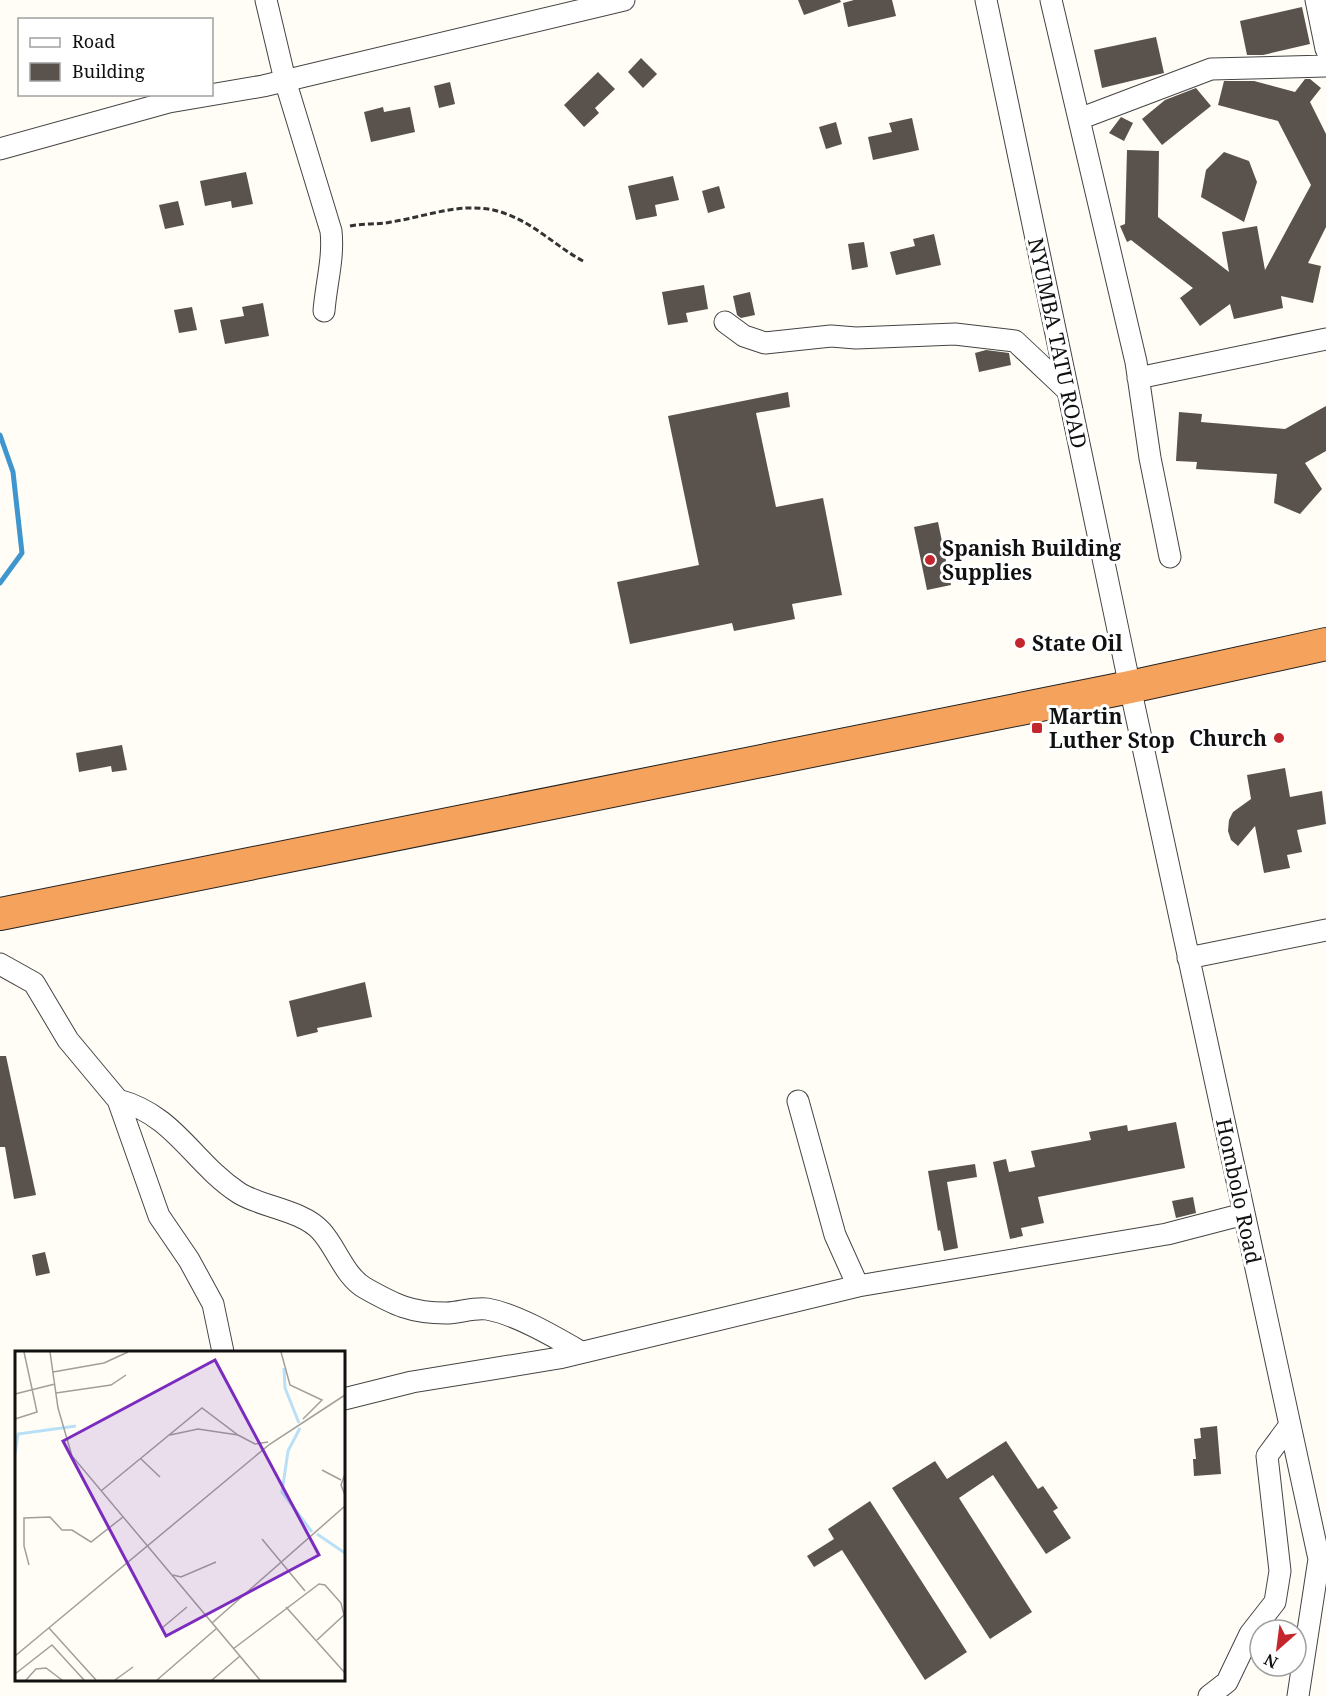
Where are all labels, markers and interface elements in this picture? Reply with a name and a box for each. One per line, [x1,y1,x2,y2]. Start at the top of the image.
legend [18,18,213,96]
text: Road [72,29,115,53]
text: Building [72,59,145,83]
street label: NYUMBA TATU ROAD [1022,235,1094,451]
place label: Spanish Building Supplies [942,534,1121,586]
marker: Spanish Building Supplies [923,553,937,567]
place label: State Oil [1032,629,1123,657]
marker: State Oil [1013,636,1027,650]
place label: Martin Luther Stop [1049,702,1175,754]
marker: Martin Luther Stop [1030,721,1044,735]
place label: Church [1189,724,1267,752]
marker: Church [1272,731,1286,745]
street label: Hombolo Road [1210,1116,1268,1267]
inset map [15,1351,345,1681]
north arrow [1248,1618,1308,1678]
text: N [1260,1648,1282,1674]

